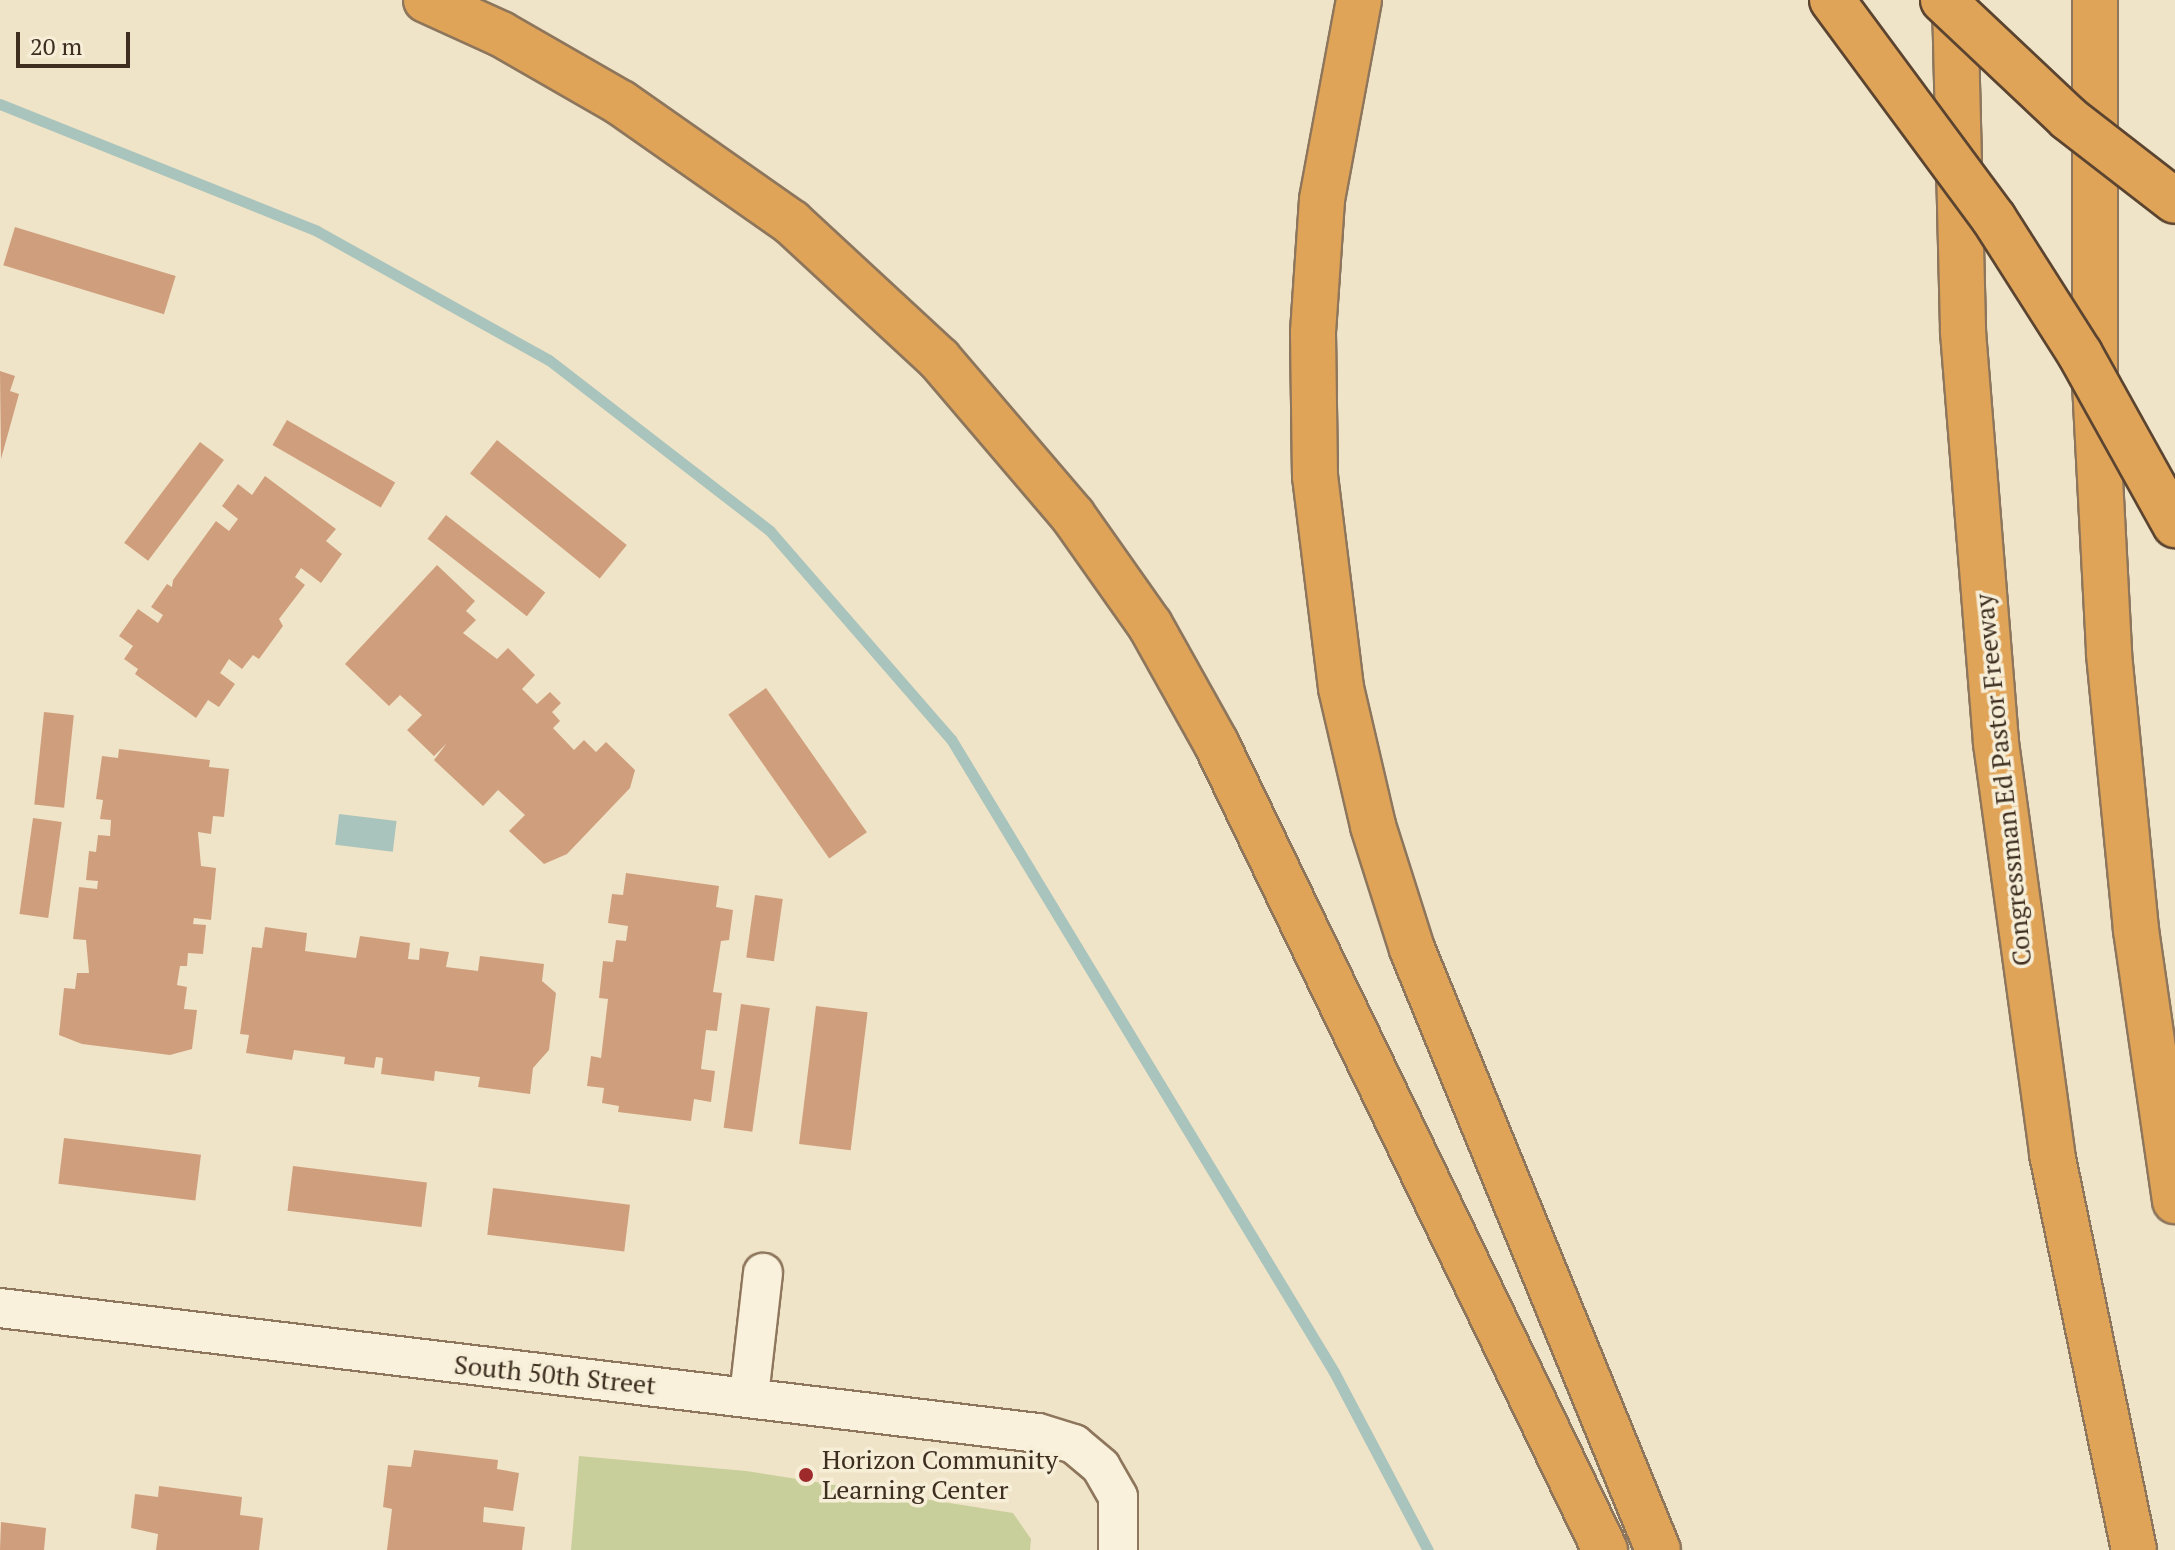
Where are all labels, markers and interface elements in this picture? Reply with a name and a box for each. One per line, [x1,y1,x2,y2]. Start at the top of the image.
scale bar [20,16,134,66]
text: 20 m [30,30,82,62]
street label: Congressman Ed Pastor Freeway [1968,592,2038,968]
street label: South 50th Street [453,1349,657,1401]
place label: Horizon Community Learning Center [822,1444,1058,1506]
marker: Horizon Community Learning Center [797,1466,815,1484]

